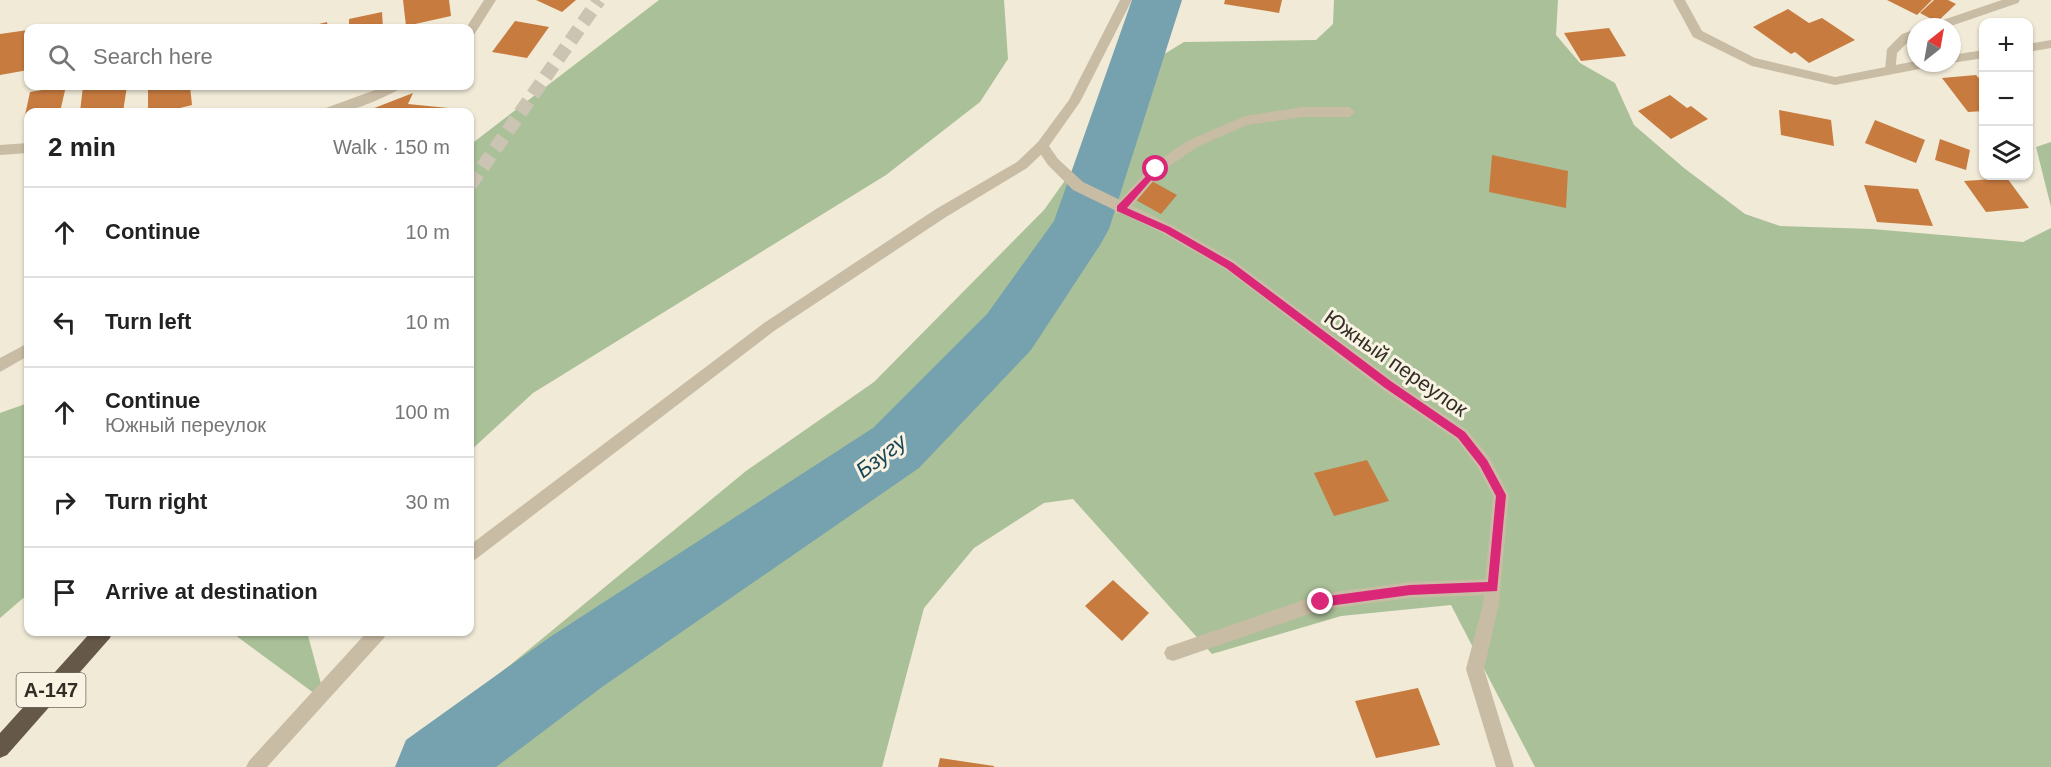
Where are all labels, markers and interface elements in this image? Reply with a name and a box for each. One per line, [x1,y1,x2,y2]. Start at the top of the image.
north arrow [1907,18,1961,72]
map controls [1979,18,2033,180]
button: + [1979,18,2033,72]
search box [24,24,474,90]
icon: search [45,41,78,74]
text: Search here [93,44,213,69]
button: − [1979,72,2033,126]
button: layers [1979,126,2033,180]
text: 2 min [48,132,116,162]
text: Walk · 150 m [333,136,450,158]
route start [1142,155,1168,181]
icon: ahead [48,216,81,249]
text: Continue [105,219,200,244]
text: 10 m [406,221,450,243]
street label: Южный переулок [1320,305,1473,421]
icon: left [48,306,81,339]
text: Turn left [105,309,191,334]
text: 10 m [406,311,450,333]
text: Continue [105,388,200,413]
icon: ahead [48,396,81,429]
text: 100 m [394,401,450,423]
text: Южный переулок [105,414,266,436]
water label: Бзугу [851,428,913,483]
icon: right [48,486,81,519]
text: Turn right [105,489,207,514]
text: 30 m [406,491,450,513]
icon: arrive [48,576,81,609]
text: Arrive at destination [105,579,318,604]
route end [1307,588,1333,614]
road number: А-147 [16,673,86,707]

